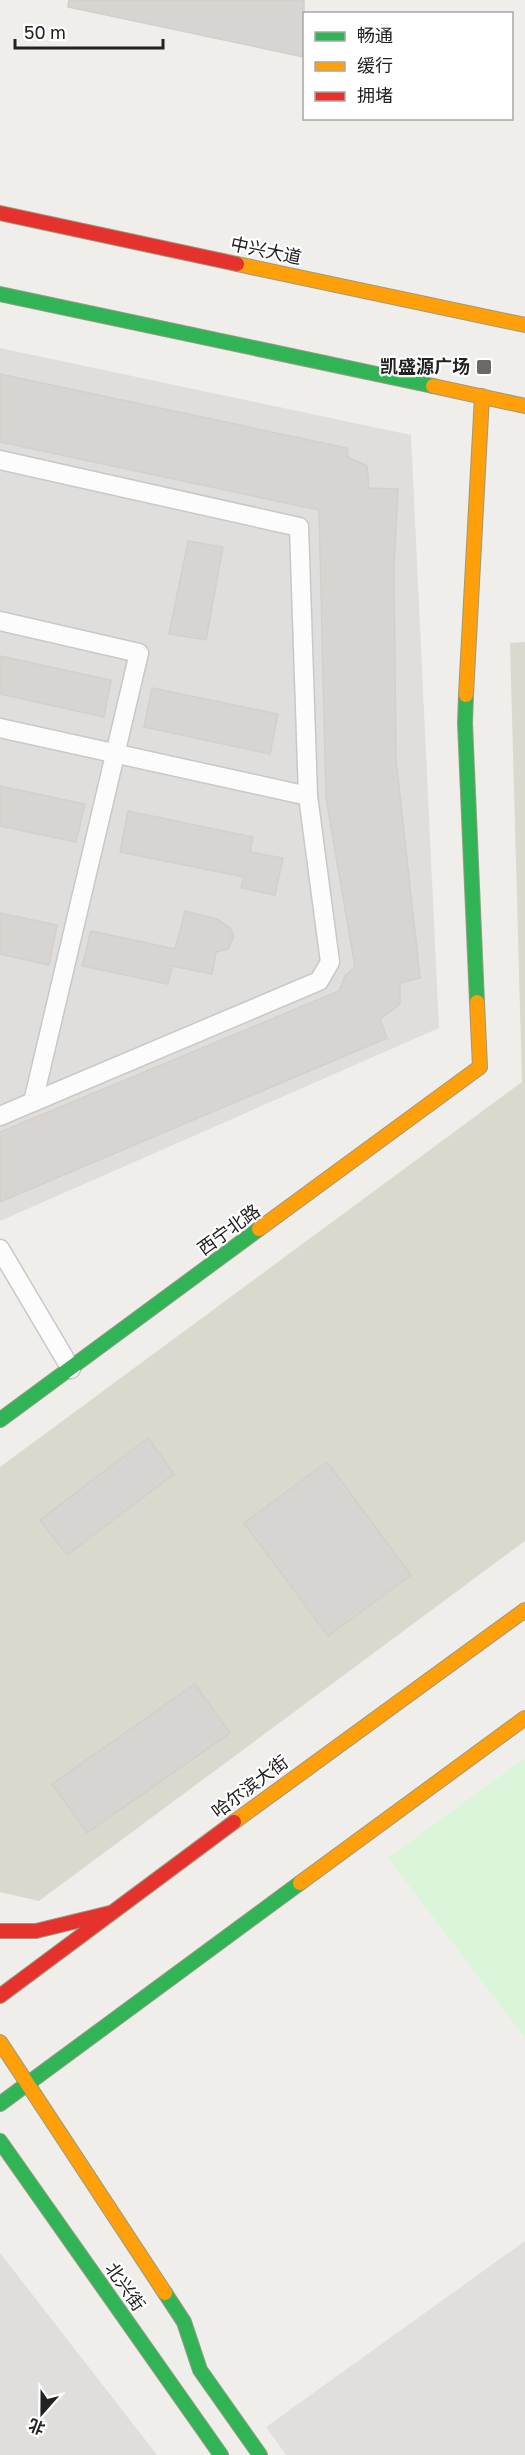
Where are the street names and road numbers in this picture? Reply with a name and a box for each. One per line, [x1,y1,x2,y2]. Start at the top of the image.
street label: 中兴大道 [229,232,304,268]
street label: 西宁北路 [193,1199,264,1259]
street label: 哈尔滨大街 [207,1750,292,1822]
street label: 北兴街 [101,2258,150,2315]

